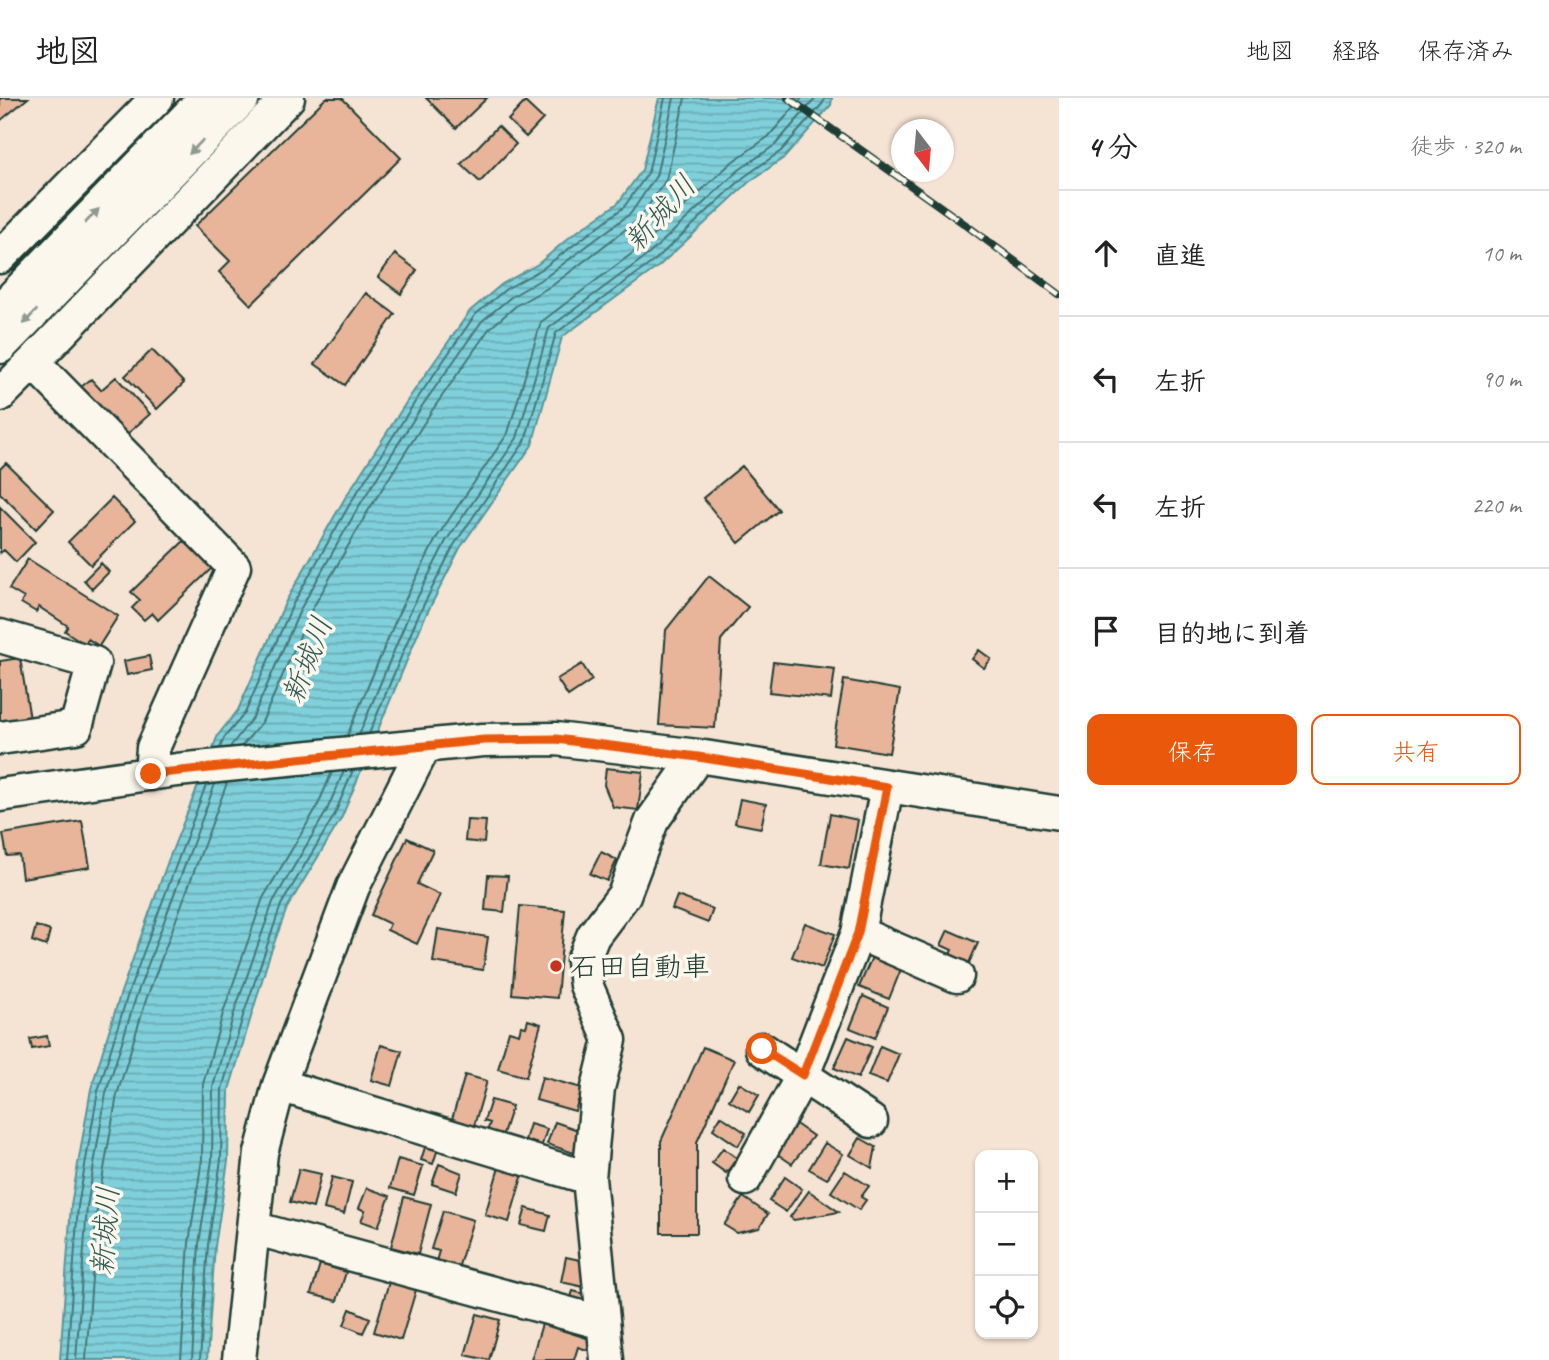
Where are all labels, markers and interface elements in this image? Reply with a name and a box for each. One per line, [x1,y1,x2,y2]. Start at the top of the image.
text: 地図 [35,30,101,72]
text: 地図 [1246,36,1294,66]
text: 経路 [1332,36,1380,66]
text: 保存済み [1418,36,1514,66]
north arrow [891,119,954,182]
text: 4 分 [1087,128,1138,166]
text: 徒歩 · 320 m [1410,132,1521,161]
one-way arrow [188,138,204,155]
water label: 新城川 [616,167,704,259]
one-way arrow [83,207,100,224]
icon: ahead [1087,234,1125,272]
text: 直進 [1154,239,1206,272]
text: 10 m [1482,239,1521,268]
one-way arrow [21,308,38,325]
icon: left [1087,360,1125,398]
text: 左折 [1154,365,1206,398]
text: 90 m [1482,365,1521,394]
icon: left [1087,486,1125,524]
text: 左折 [1154,491,1206,524]
text: 220 m [1472,491,1521,520]
water label: 新城川 [273,611,341,709]
icon: arrive [1087,612,1125,650]
text: 目的地に到着 [1154,617,1310,650]
button: 保存 [1087,714,1297,785]
button: 共有 [1311,714,1521,785]
route end [135,758,166,789]
place label: 石田自動車 [570,949,710,984]
marker: 石田自動車 [548,958,564,974]
route start [746,1033,777,1064]
map controls [975,1150,1038,1339]
button: + [975,1150,1038,1213]
water label: 新城川 [83,1185,127,1277]
button: − [975,1213,1038,1276]
button: locate [975,1276,1038,1339]

